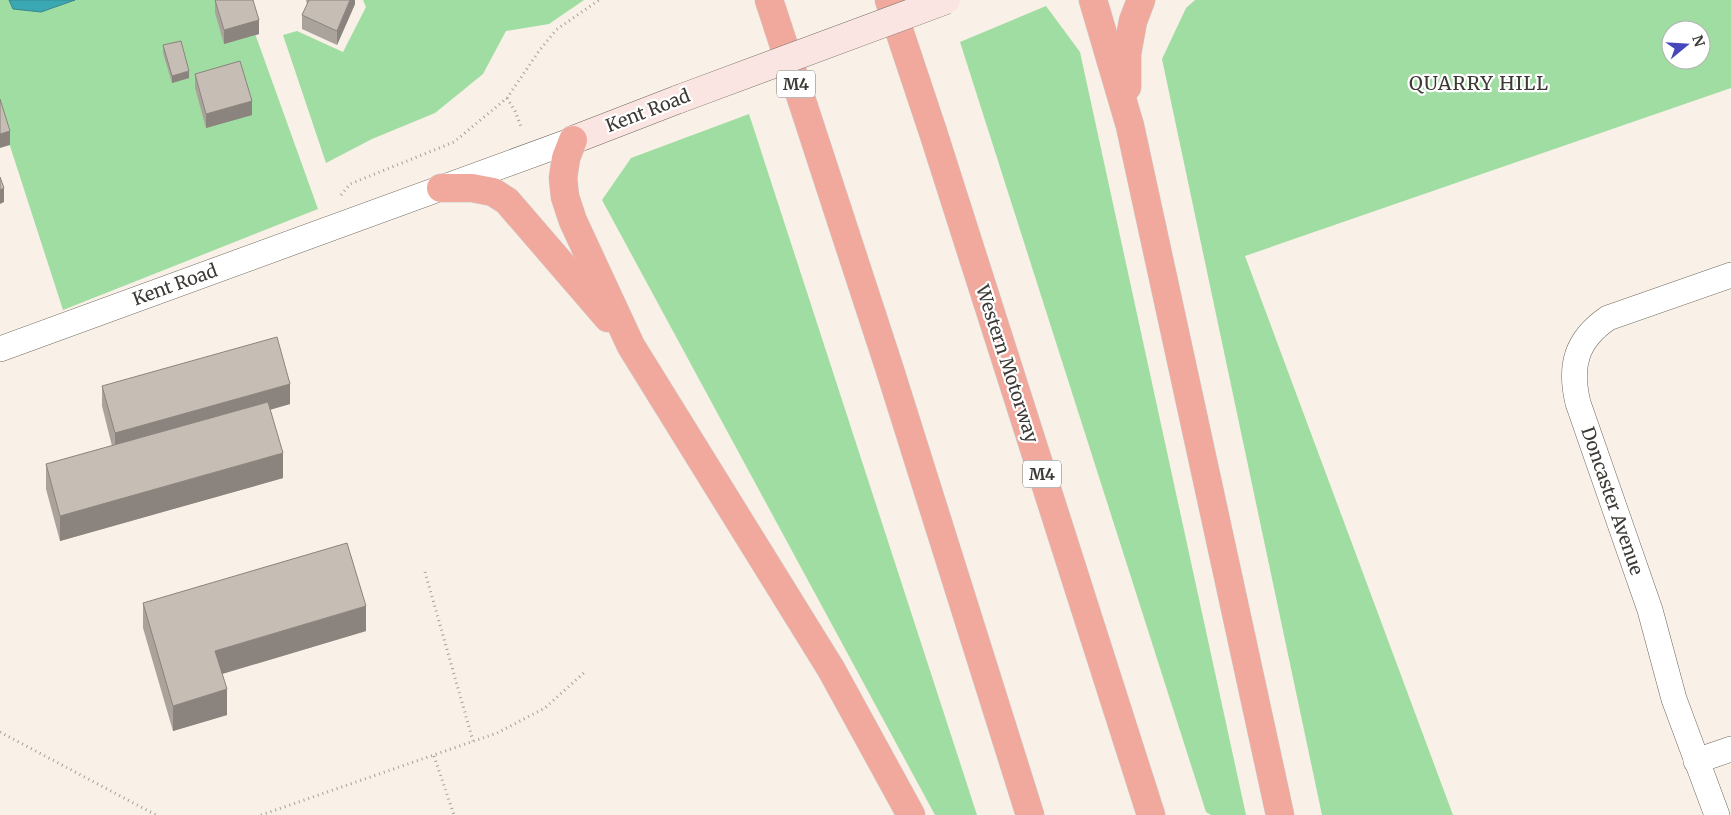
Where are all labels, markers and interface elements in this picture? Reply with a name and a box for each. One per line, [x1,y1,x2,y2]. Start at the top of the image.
north arrow [1661,20,1711,70]
text: N [1688,33,1709,49]
road number: M4 [777,70,815,98]
district label: QUARRY HILL [1409,71,1549,95]
street label: Kent Road [602,84,693,137]
street label: Kent Road [129,259,221,310]
street label: Western Motorway [971,281,1044,446]
street label: Doncaster Avenue [1576,424,1649,578]
road number: M4 [1023,460,1061,488]

